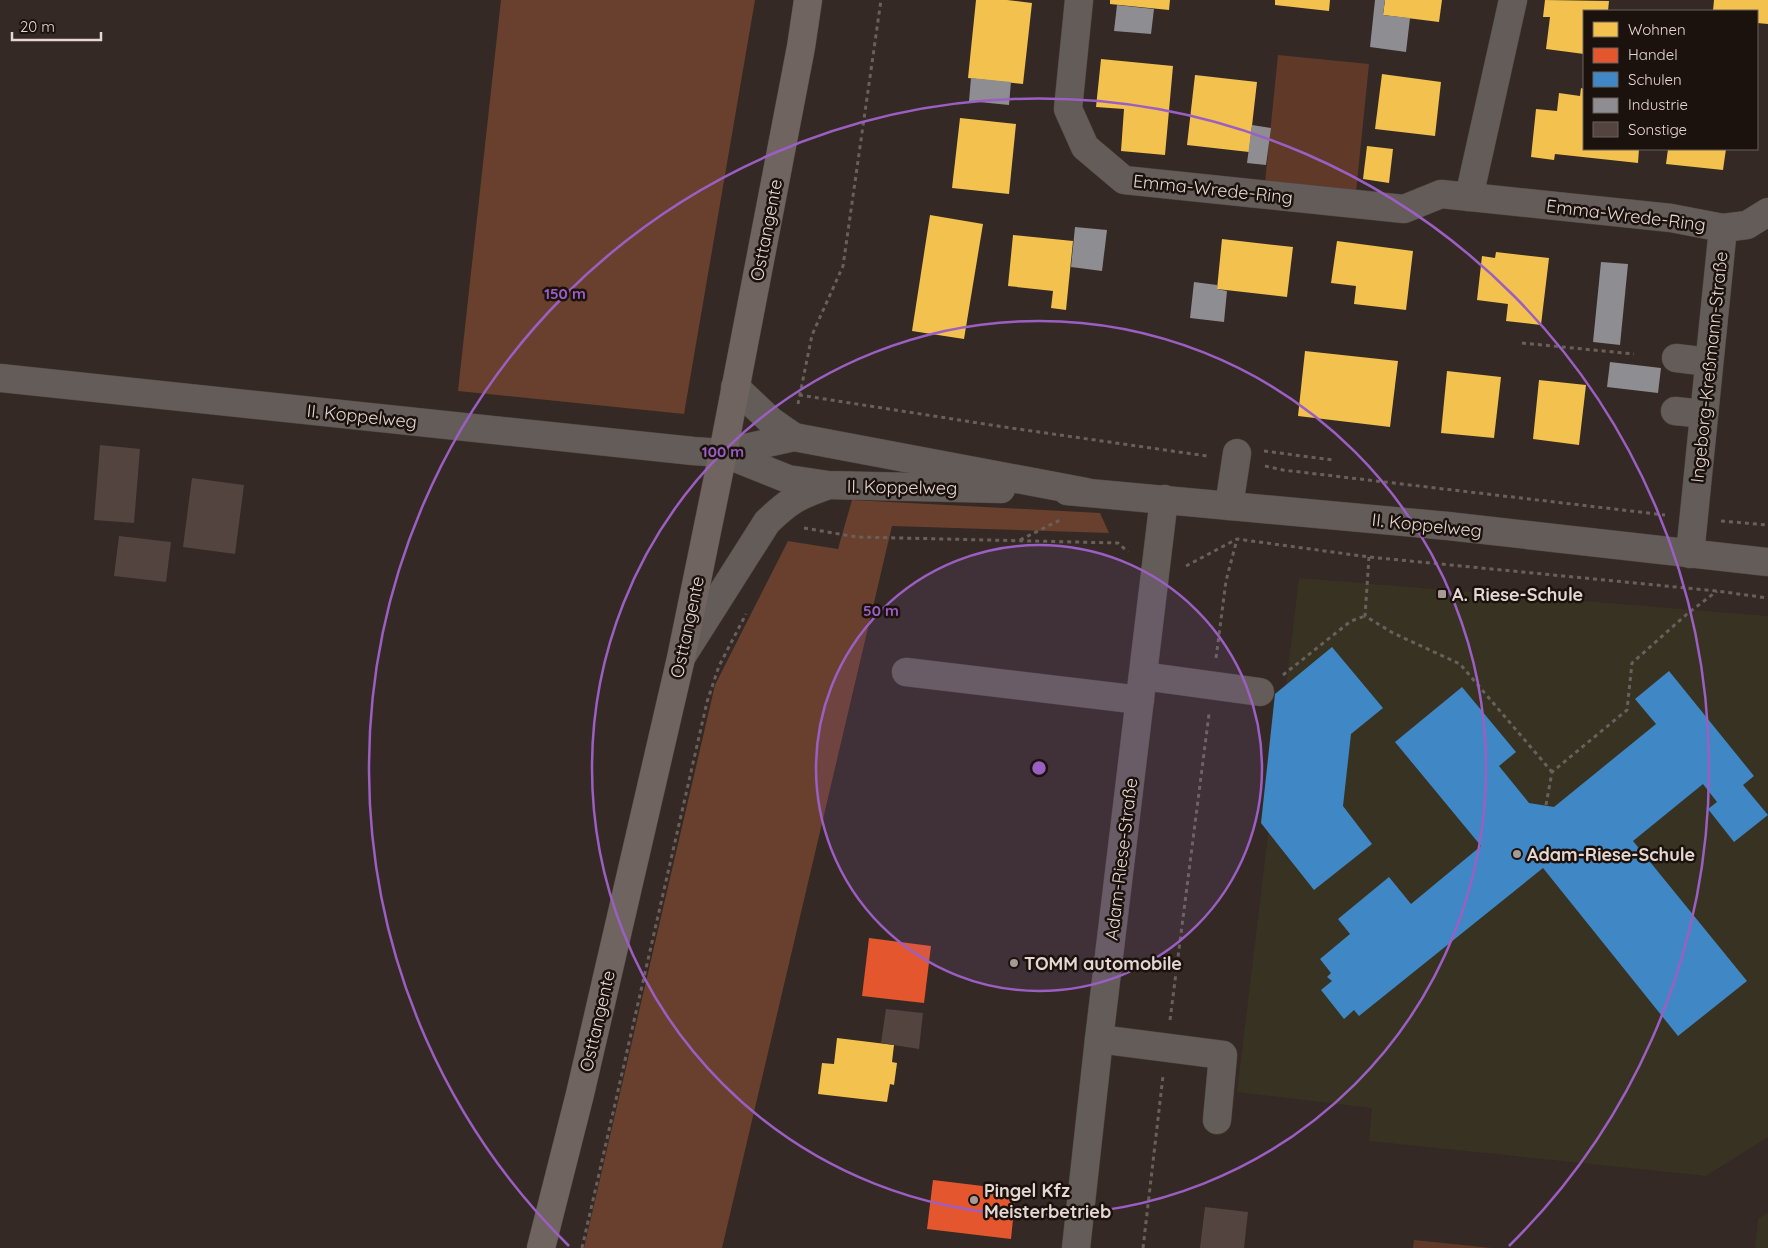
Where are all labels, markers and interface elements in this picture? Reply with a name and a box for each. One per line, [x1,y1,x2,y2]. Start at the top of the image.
scale bar [12,10,101,42]
legend [1583,10,1758,150]
text: 20 m [20,17,55,36]
text: Wohnen [1628,20,1686,39]
text: Handel [1628,45,1678,64]
text: Schulen [1628,70,1682,89]
text: Industrie [1628,95,1688,114]
text: Sonstige [1628,120,1687,139]
street label: Emma-Wrede-Ring [1132,169,1294,209]
street label: Osttangente [745,177,787,283]
street label: Emma-Wrede-Ring [1545,194,1707,236]
street label: Ingeborg-Kreßmann-Straße [1685,250,1733,484]
text: 150 m [544,284,586,303]
street label: II. Koppelweg [306,399,418,433]
text: 100 m [702,442,744,461]
street label: II. Koppelweg [847,475,957,499]
street label: II. Koppelweg [1371,508,1483,542]
street label: Osttangente [665,574,709,680]
place label: A. Riese-Schule [1452,583,1583,606]
marker: A. Riese-Schule [1436,588,1448,600]
text: 50 m [863,601,899,620]
centre of rings [1030,759,1048,777]
street label: Adam-Riese-Straße [1100,776,1142,942]
place label: Adam-Riese-Schule [1527,843,1695,866]
marker: Adam-Riese-Schule [1511,848,1523,860]
place label: TOMM automobile [1024,952,1182,975]
marker: TOMM automobile [1008,957,1020,969]
street label: Osttangente [574,968,620,1074]
place label: Pingel Kfz Meisterbetrieb [984,1179,1111,1223]
marker: Pingel Kfz Meisterbetrieb [968,1194,980,1206]

